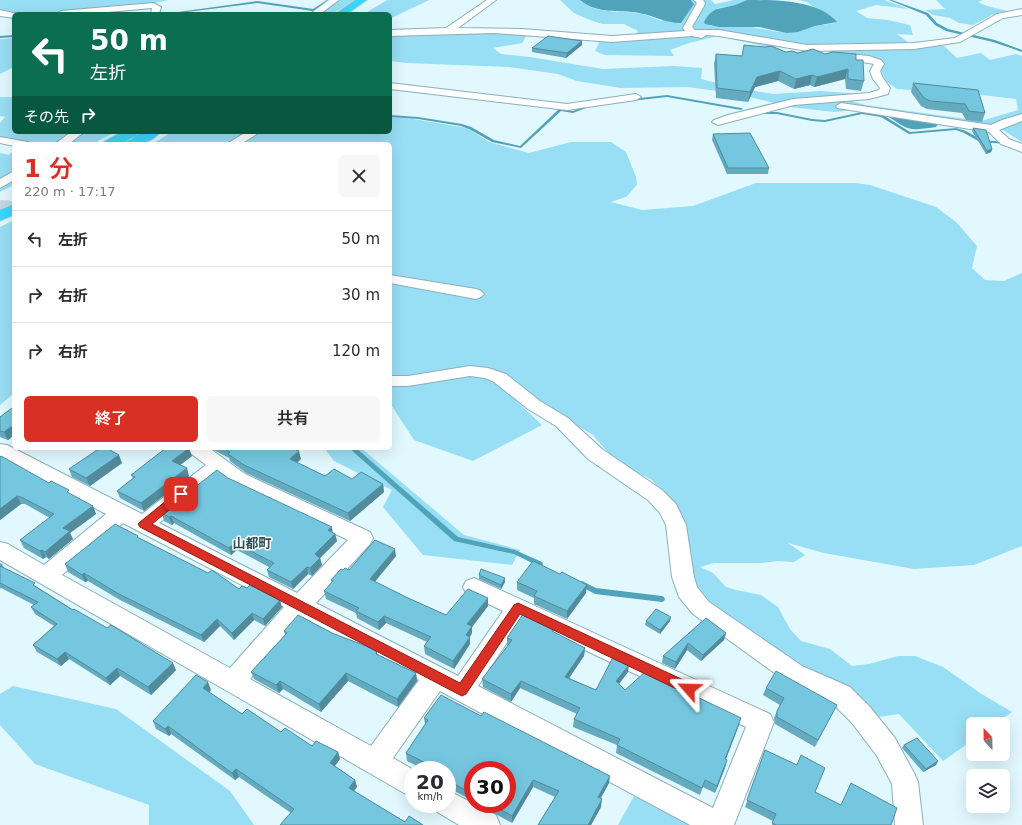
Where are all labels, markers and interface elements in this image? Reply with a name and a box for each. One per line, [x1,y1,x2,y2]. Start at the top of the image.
text: 50 m [90,24,168,57]
icon: left [24,28,76,80]
text: 左折 [90,62,126,83]
icon: right [77,104,99,126]
text: その先 [24,108,69,126]
text: 1 分 [24,155,73,183]
button: close [338,155,380,197]
text: 220 m · 17:17 [24,184,115,199]
icon: left [24,228,46,250]
text: 50 m [342,230,380,248]
text: 左折 [58,231,88,249]
icon: right [24,284,46,306]
text: 30 m [342,286,380,304]
text: 右折 [58,287,88,305]
icon: right [24,340,46,362]
text: 120 m [332,342,380,360]
text: 右折 [58,343,88,361]
button: 終了 [24,396,198,442]
button: 共有 [206,396,380,442]
pin [164,477,198,511]
icon: arrive [170,483,192,505]
district label: 山都町 [232,536,272,551]
position arrow [668,668,710,710]
north arrow [966,717,1010,761]
map controls [966,717,1010,813]
speed limit sign: 30 [464,761,516,813]
button: layers [966,769,1010,813]
text: 20 [416,770,444,794]
text: km/h [417,791,443,802]

